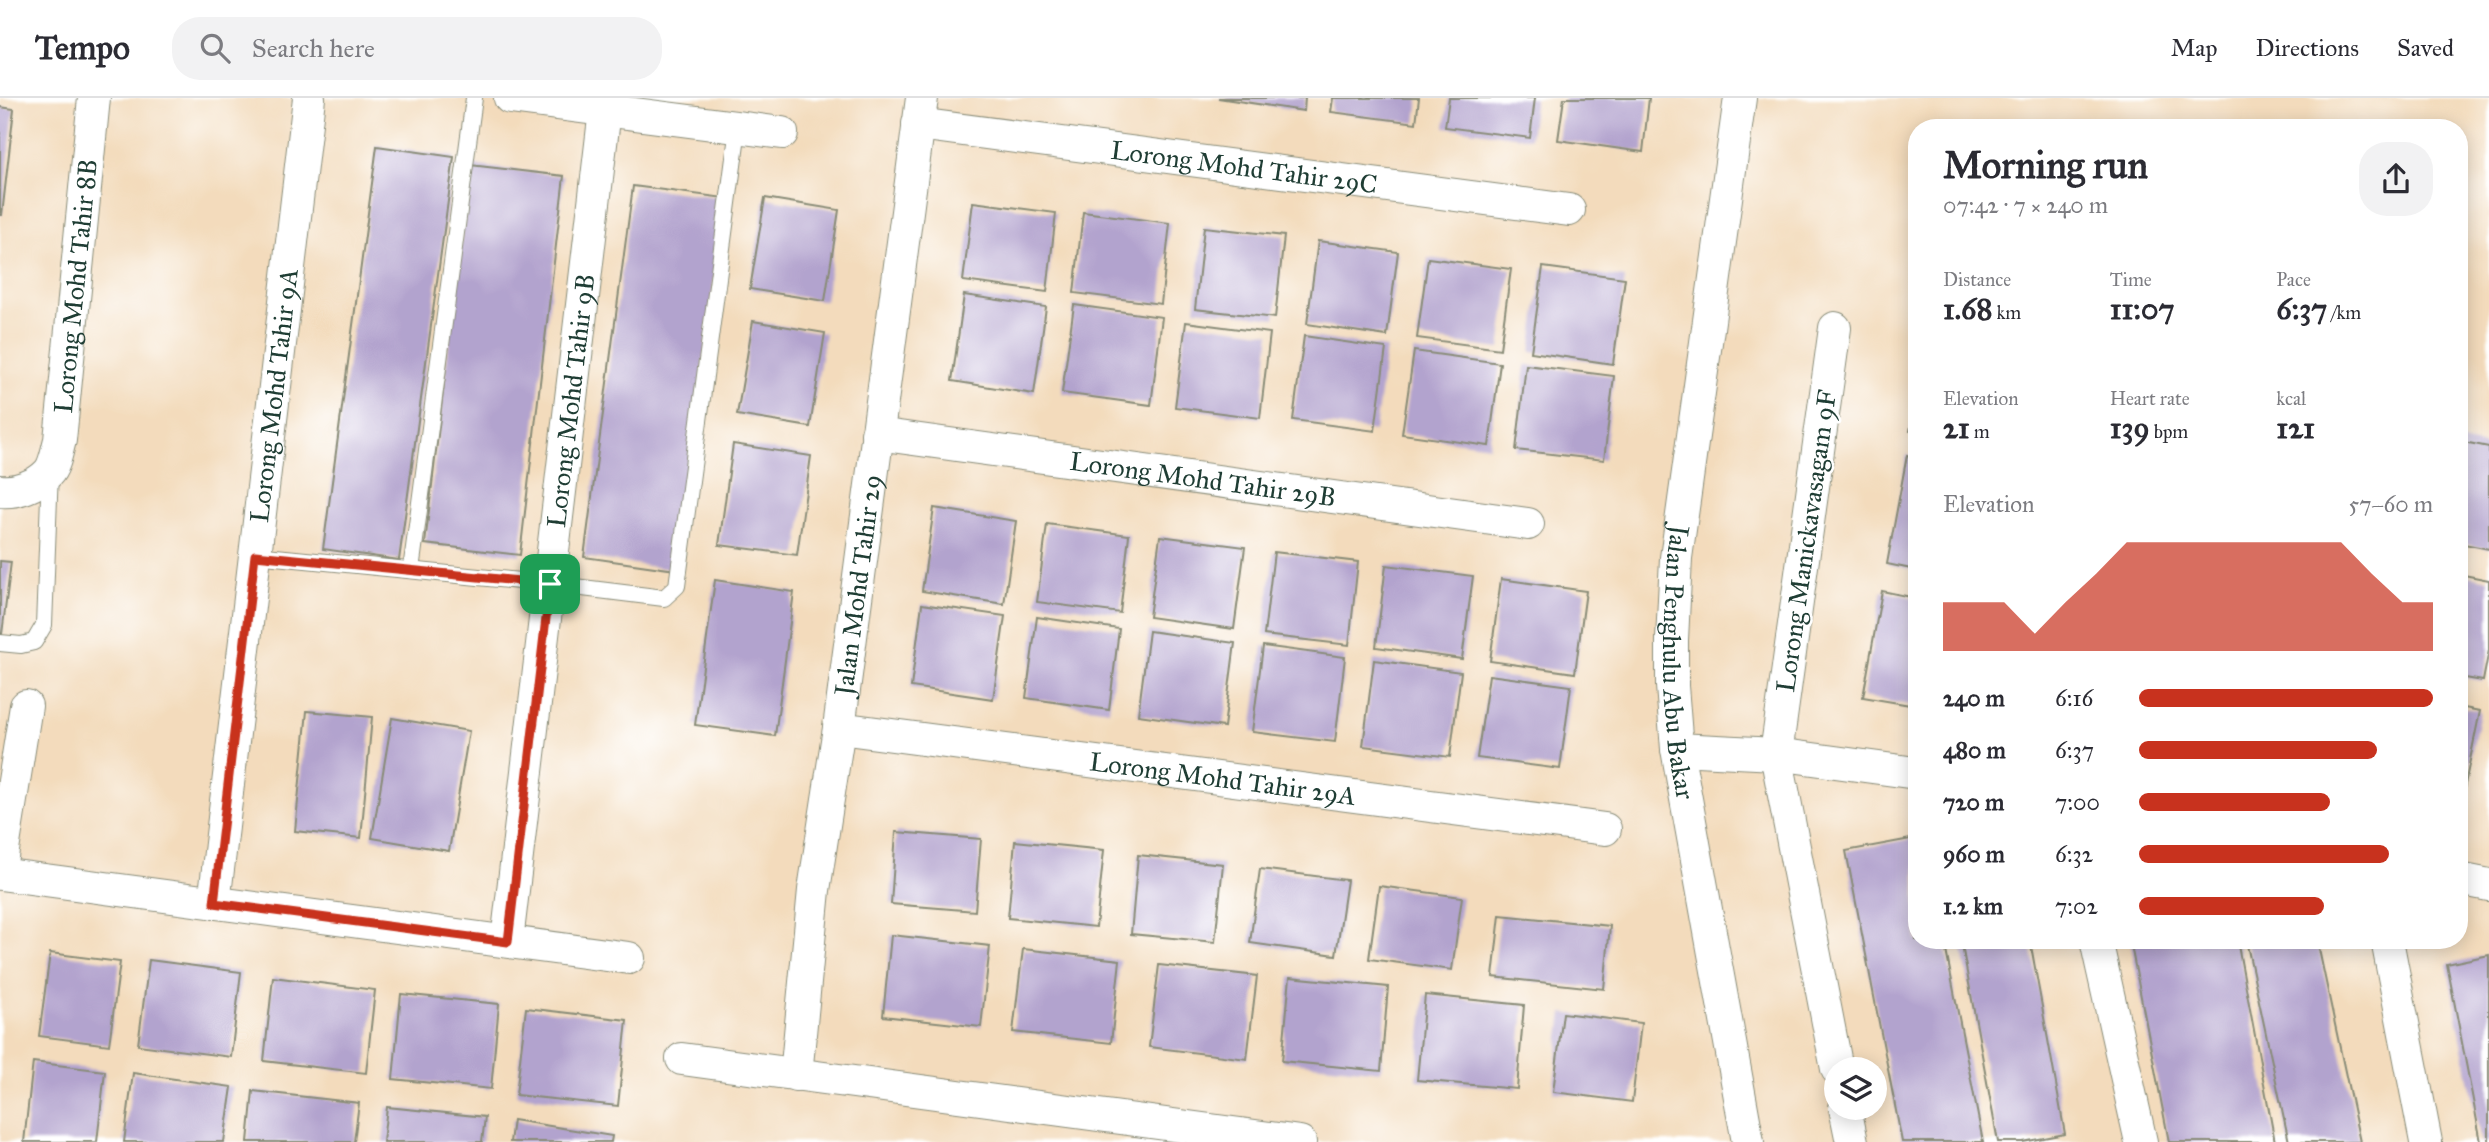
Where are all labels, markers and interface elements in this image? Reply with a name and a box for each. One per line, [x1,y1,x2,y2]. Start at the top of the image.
search box [172,17,662,80]
text: Tempo [35,28,130,68]
icon: search [196,29,234,67]
text: Search here [252,32,375,64]
text: Map [2171,33,2218,63]
text: Directions [2256,33,2359,63]
text: Saved [2397,33,2454,63]
street label: Lorong Mohd Tahir 29C [1109,134,1379,201]
text: Morning run [1943,142,2148,188]
button: share [2359,142,2433,216]
street label: Lorong Mohd Tahir 8B [47,158,104,415]
text: 07:42 · 7 × 240 m [1943,191,2108,219]
street label: Lorong Mohd Tahir 9A [243,266,305,524]
text: Distance [1943,268,2011,291]
text: Time [2110,268,2152,291]
text: Pace [2276,268,2311,291]
street label: Lorong Mohd Tahir 9B [540,272,602,529]
text: 1.68 [1943,291,1992,327]
text: 11:07 [2110,291,2174,327]
text: 6:37 [2276,291,2327,327]
text: km [1992,301,2021,324]
text: /km [2327,301,2361,324]
text: Elevation [1943,387,2018,410]
text: Heart rate [2110,387,2190,410]
text: kcal [2276,387,2306,410]
street label: Lorong Manickavasagam 9F [1769,388,1843,694]
text: 21 [1943,410,1970,446]
text: 139 [2110,410,2150,446]
text: 121 [2276,410,2315,446]
text: m [1970,420,1990,443]
text: bpm [2150,420,2188,443]
street label: Lorong Mohd Tahir 29B [1068,445,1338,513]
street label: Jalan Mohd Tahir 29 [827,473,888,700]
text: Elevation [1943,490,2034,518]
text: 57–60 m [2349,490,2433,518]
street label: Jalan Penghulu Abu Bakar [1656,520,1702,802]
pin [520,554,580,614]
icon: arrive [531,565,569,603]
text: 240 m [1943,684,2005,712]
text: 6:16 [2055,684,2093,712]
text: 480 m [1943,736,2006,764]
text: 6:37 [2055,736,2094,764]
street label: Lorong Mohd Tahir 29A [1088,745,1358,812]
text: 720 m [1943,788,2004,816]
text: 7:00 [2055,788,2100,816]
text: 960 m [1943,840,2005,868]
text: 6:32 [2055,840,2093,868]
text: 1.2 km [1943,892,2003,920]
text: 7:02 [2055,892,2098,920]
map controls [1824,1057,1887,1120]
button: layers [1824,1057,1887,1120]

